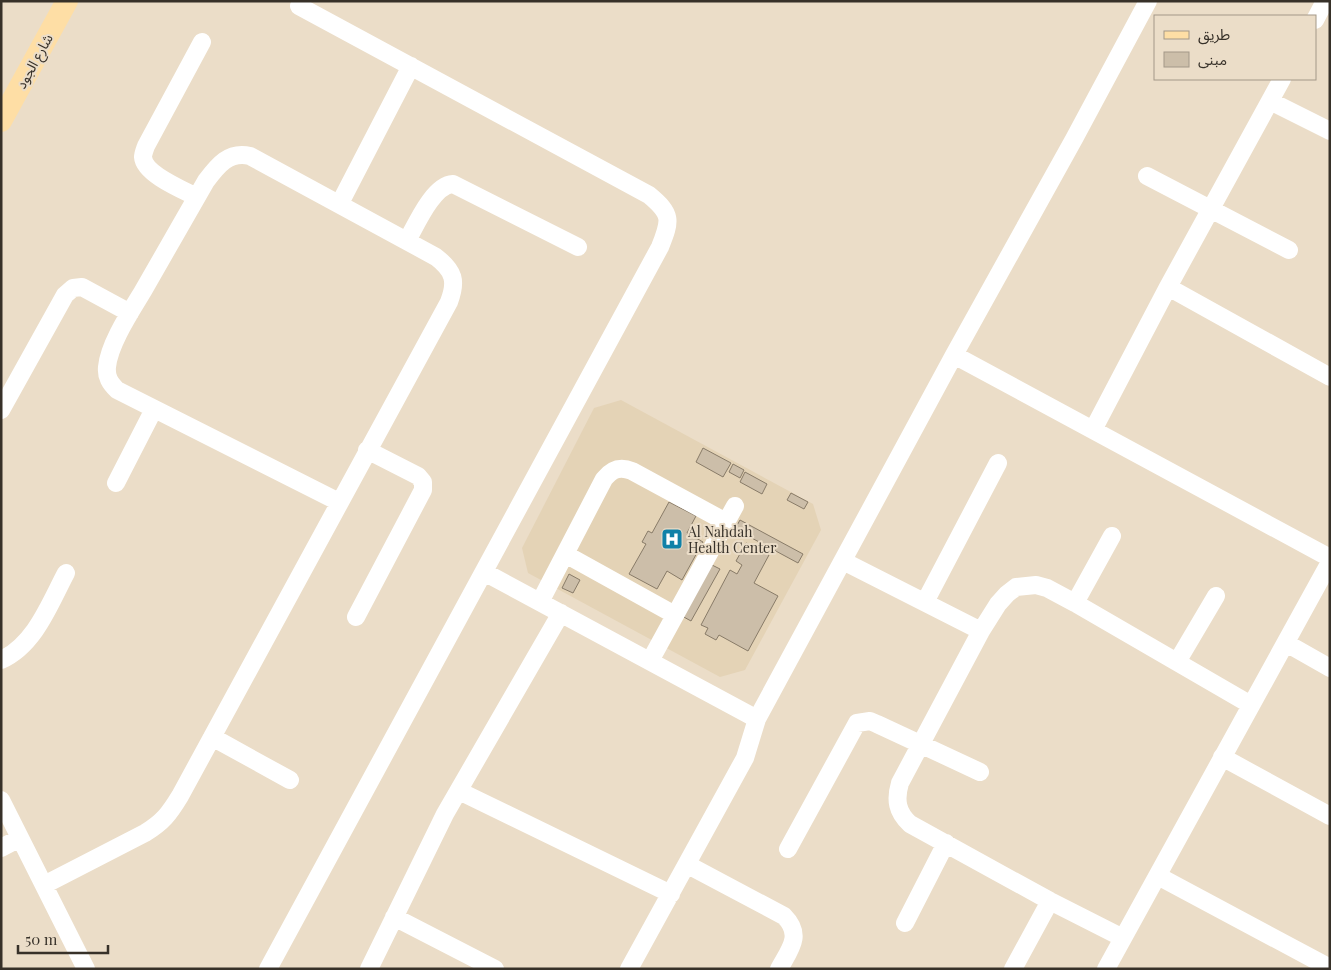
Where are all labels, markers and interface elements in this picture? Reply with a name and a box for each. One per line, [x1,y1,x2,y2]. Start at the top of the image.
legend [1154,15,1316,80]
text: طريق [1198,24,1230,45]
street label: شارع الجود [11,30,59,93]
text: مبنى [1198,49,1227,69]
place label: Al Nahdah Health Center [687,522,777,557]
hospital icon: Al Nahdah Health Center [660,527,684,551]
scale bar [18,922,108,954]
text: 50 m [25,929,58,949]

